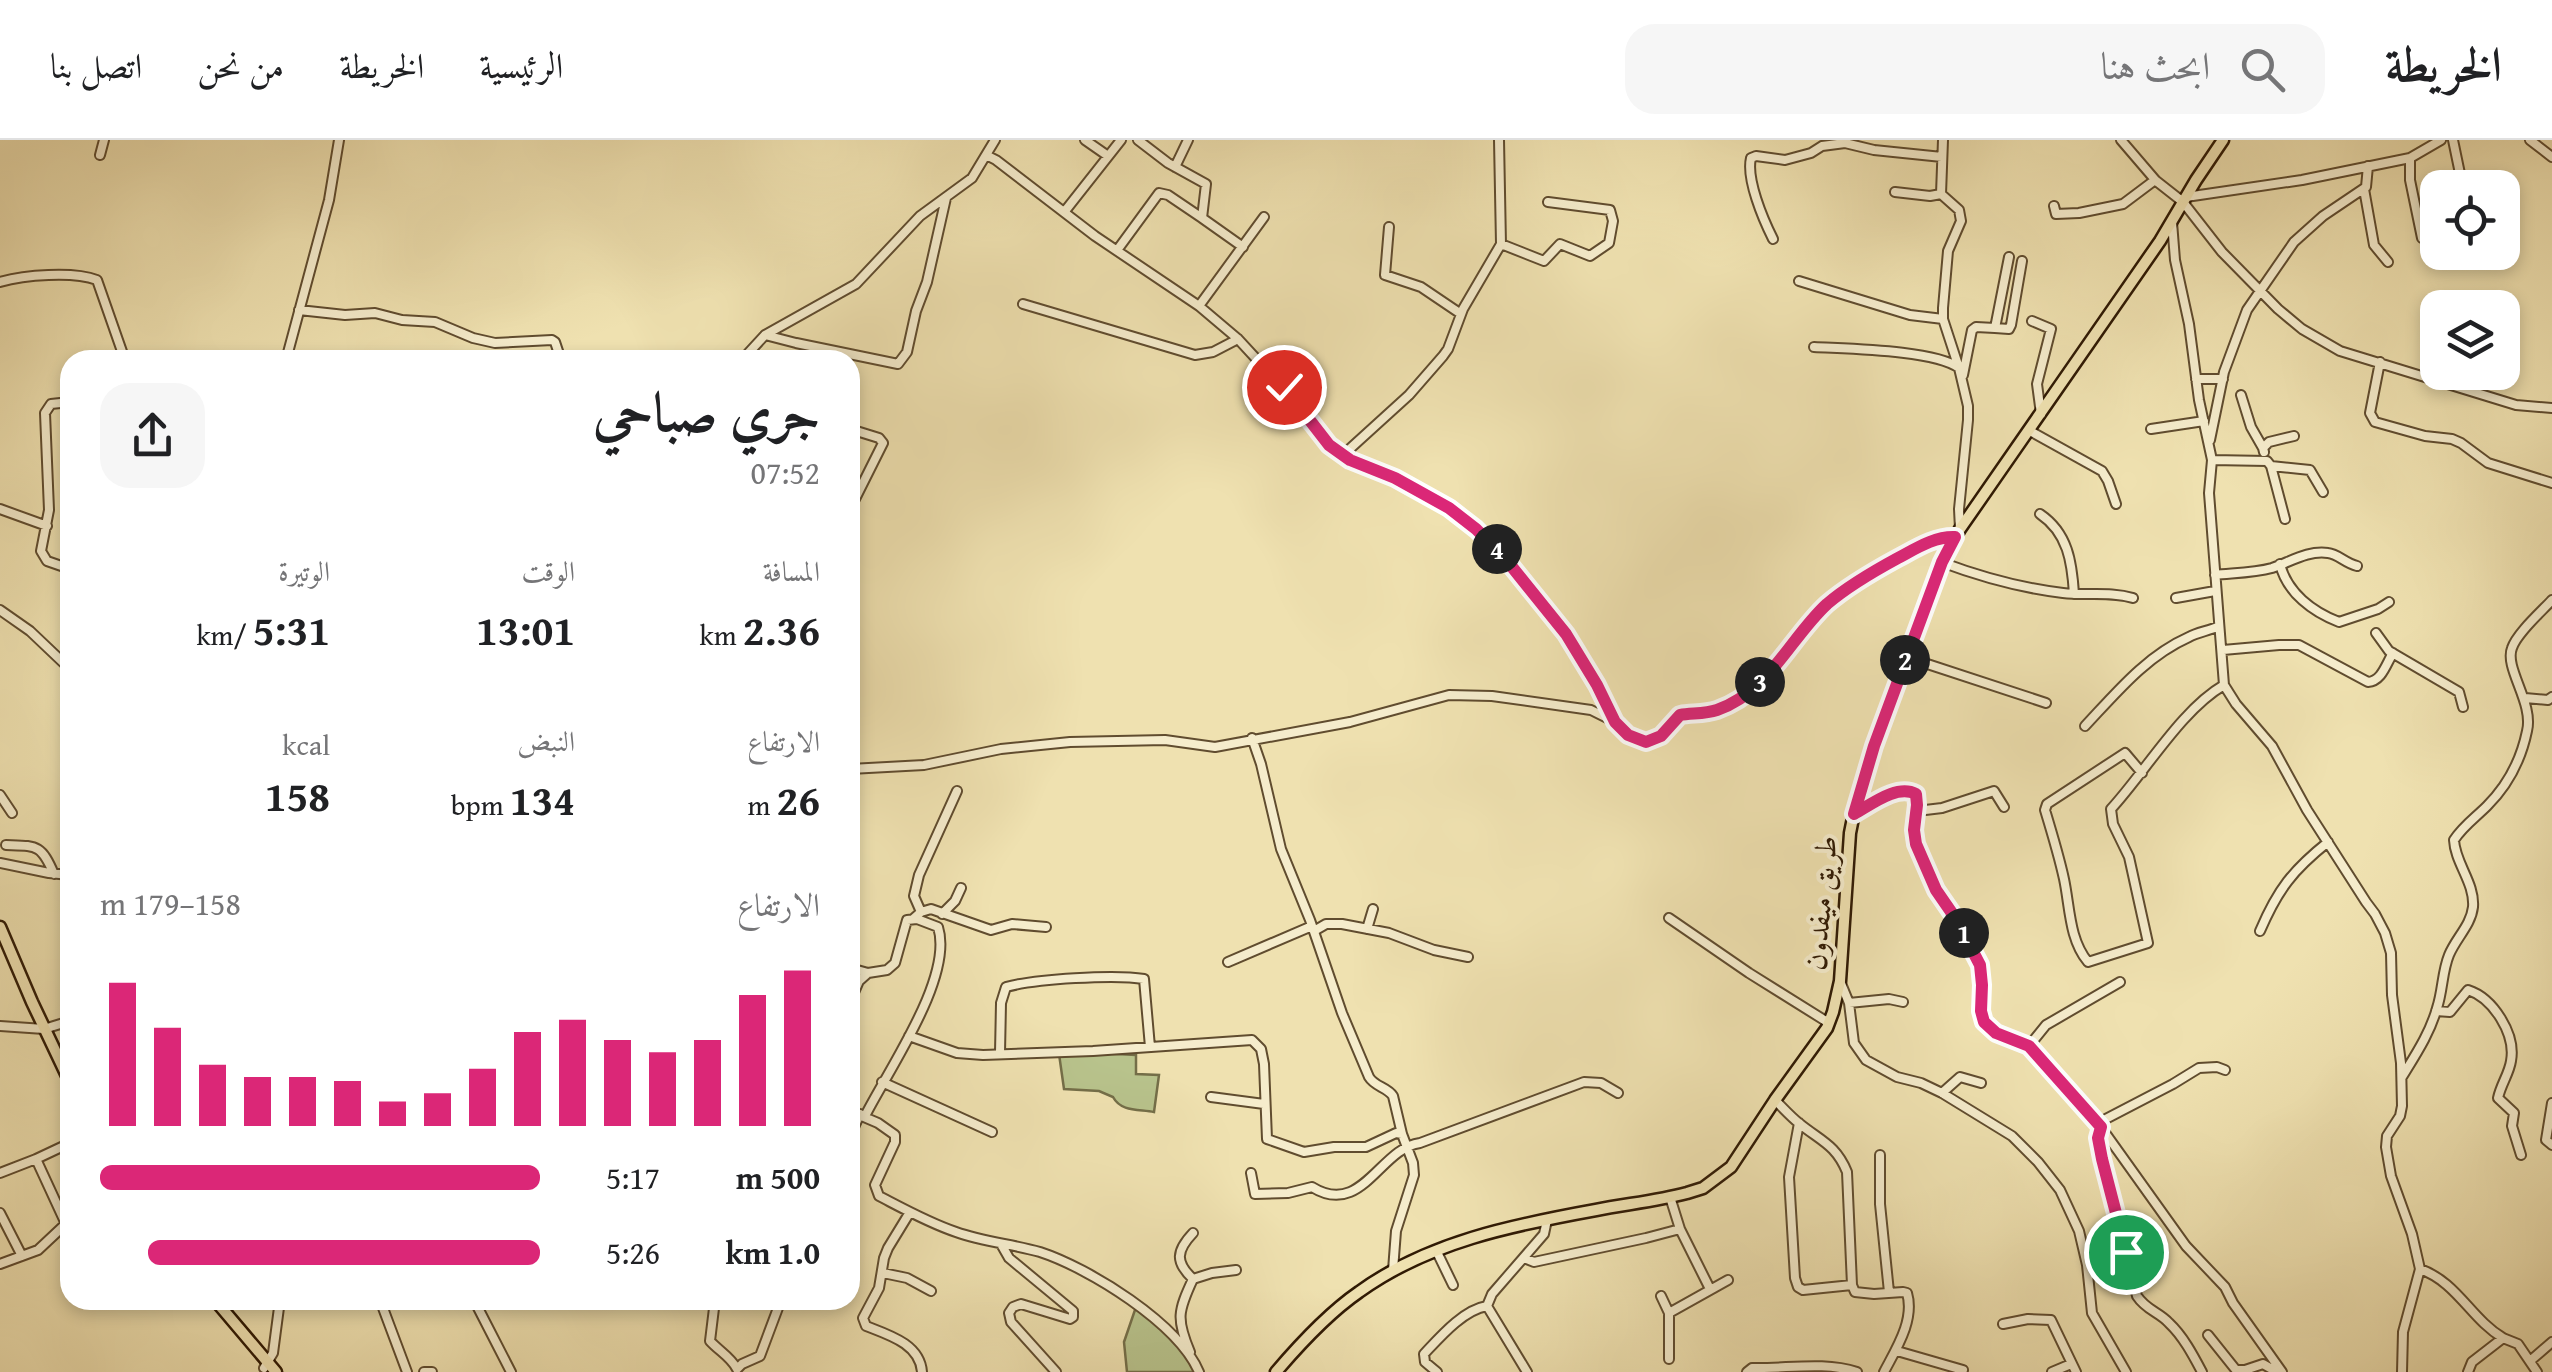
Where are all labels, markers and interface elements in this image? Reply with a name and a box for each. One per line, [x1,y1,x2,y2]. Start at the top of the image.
search box [1625,24,2325,114]
text: الخريطة [2385,28,2502,99]
text: ابحث هنا [2100,37,2210,93]
text: اتصل بنا [50,40,142,91]
text: من نحن [197,40,284,91]
text: الخريطة [339,40,424,91]
text: الرئيسية [479,40,563,91]
icon: search [2235,42,2290,97]
map controls [2420,170,2520,390]
button: locate [2420,170,2520,270]
button: layers [2420,290,2520,390]
pin [1242,345,1327,430]
icon: check [1257,360,1312,415]
text: جري صباحي [593,371,820,451]
button: share [100,383,205,488]
text: 07:52 [751,449,820,496]
pin: 4 [1472,524,1522,574]
text: 4 [1490,528,1504,569]
text: الوتيرة [278,550,330,591]
text: الوقت [521,550,575,591]
text: المسافة [763,550,820,591]
text: 5:31 [253,599,330,660]
text: 13:01 [476,599,575,660]
text: 2.36 [743,599,820,660]
text: /km [196,614,253,655]
text: km [700,614,743,655]
pin: 2 [1880,635,1930,685]
text: 2 [1898,639,1912,680]
pin: 3 [1735,657,1785,707]
text: 3 [1753,661,1767,702]
text: النبض [517,720,575,761]
text: الارتفاع [747,720,820,761]
text: kcal [282,724,330,765]
text: 158 [265,765,330,826]
text: 134 [510,769,575,830]
text: 26 [776,769,820,830]
text: bpm [451,784,510,825]
text: m [747,784,776,825]
street label: طريق ميفدون [1792,834,1848,972]
text: 158–179 m [100,880,241,927]
text: الارتفاع [737,881,820,928]
pin: 1 [1939,908,1989,958]
text: 1 [1957,912,1971,953]
text: 5:17 [606,1154,660,1201]
text: 500 m [736,1154,820,1201]
pin [2084,1210,2169,1295]
icon: arrive [2099,1225,2154,1280]
text: 5:26 [606,1229,660,1276]
text: 1.0 km [725,1229,820,1276]

